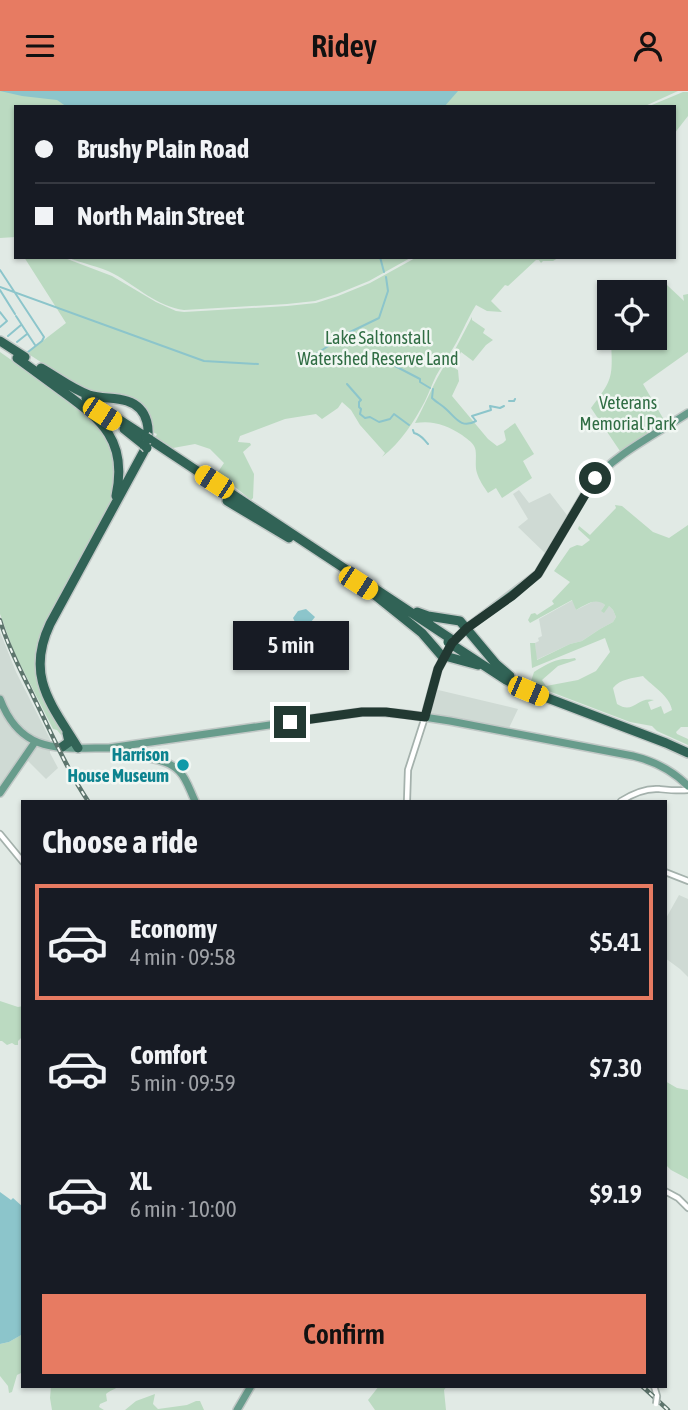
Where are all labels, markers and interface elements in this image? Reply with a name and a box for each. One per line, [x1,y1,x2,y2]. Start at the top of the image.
icon: menu [21,27,59,65]
text: Ridey [311,27,377,64]
icon: person [629,27,667,65]
text: Brushy Plain Road [77,134,249,164]
text: North Main Street [77,201,244,231]
map controls [597,280,667,350]
button: locate [597,280,667,350]
park label: Lake Saltonstall Watershed Reserve Land [297,327,459,369]
park label: Veterans Memorial Park [580,392,676,434]
car [79,394,126,434]
car [191,462,238,502]
route start [579,462,611,494]
car [335,563,382,603]
callout: 5 min [232,621,348,669]
text: 5 min [268,632,314,658]
car [505,673,552,709]
route end [274,706,306,738]
place label: Harrison House Museum [67,744,169,786]
marker: Harrison House Museum [175,757,191,773]
text: Choose a ride [42,823,198,860]
icon: car [46,911,109,974]
text: Economy [130,914,217,944]
text: $5.41 [590,927,642,957]
text: 4 min · 09:58 [130,944,236,970]
icon: car [46,1037,109,1100]
text: Comfort [130,1040,207,1070]
text: $7.30 [590,1053,642,1083]
text: 5 min · 09:59 [130,1070,236,1096]
icon: car [46,1163,109,1226]
text: XL [130,1166,152,1196]
text: $9.19 [590,1179,642,1209]
text: 6 min · 10:00 [130,1196,236,1222]
button: Confirm [42,1294,646,1374]

